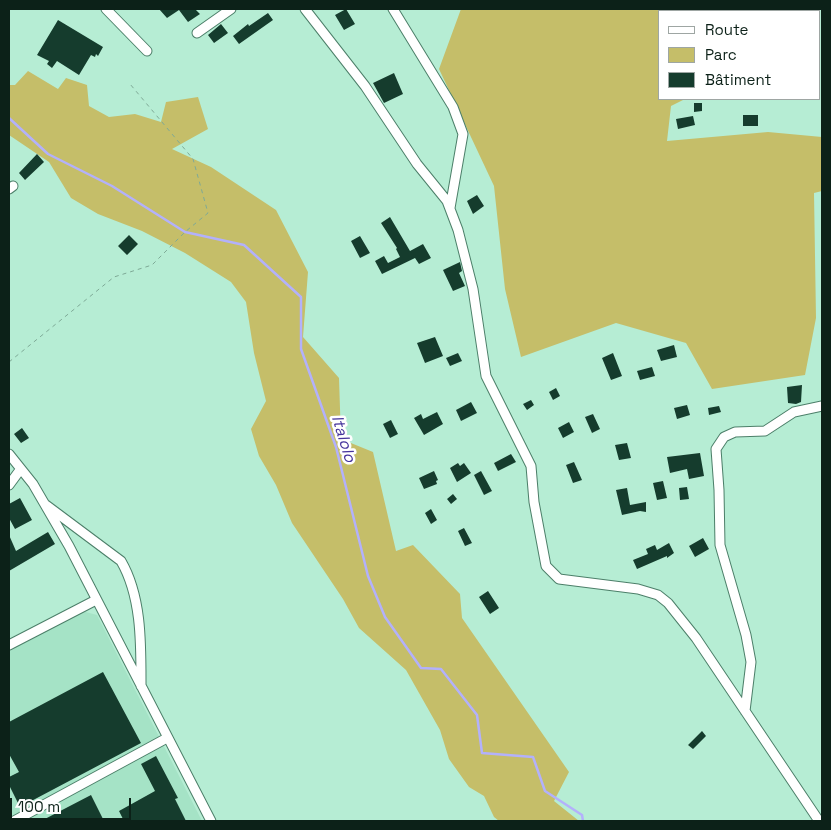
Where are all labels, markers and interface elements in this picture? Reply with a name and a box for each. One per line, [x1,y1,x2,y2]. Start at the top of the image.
legend [658,10,821,100]
text: Route [705,20,748,39]
text: Parc [705,45,737,64]
text: Bâtiment [705,70,771,89]
water label: Italolo [327,413,359,465]
scale bar [12,788,134,820]
text: 100 m [18,797,60,816]

